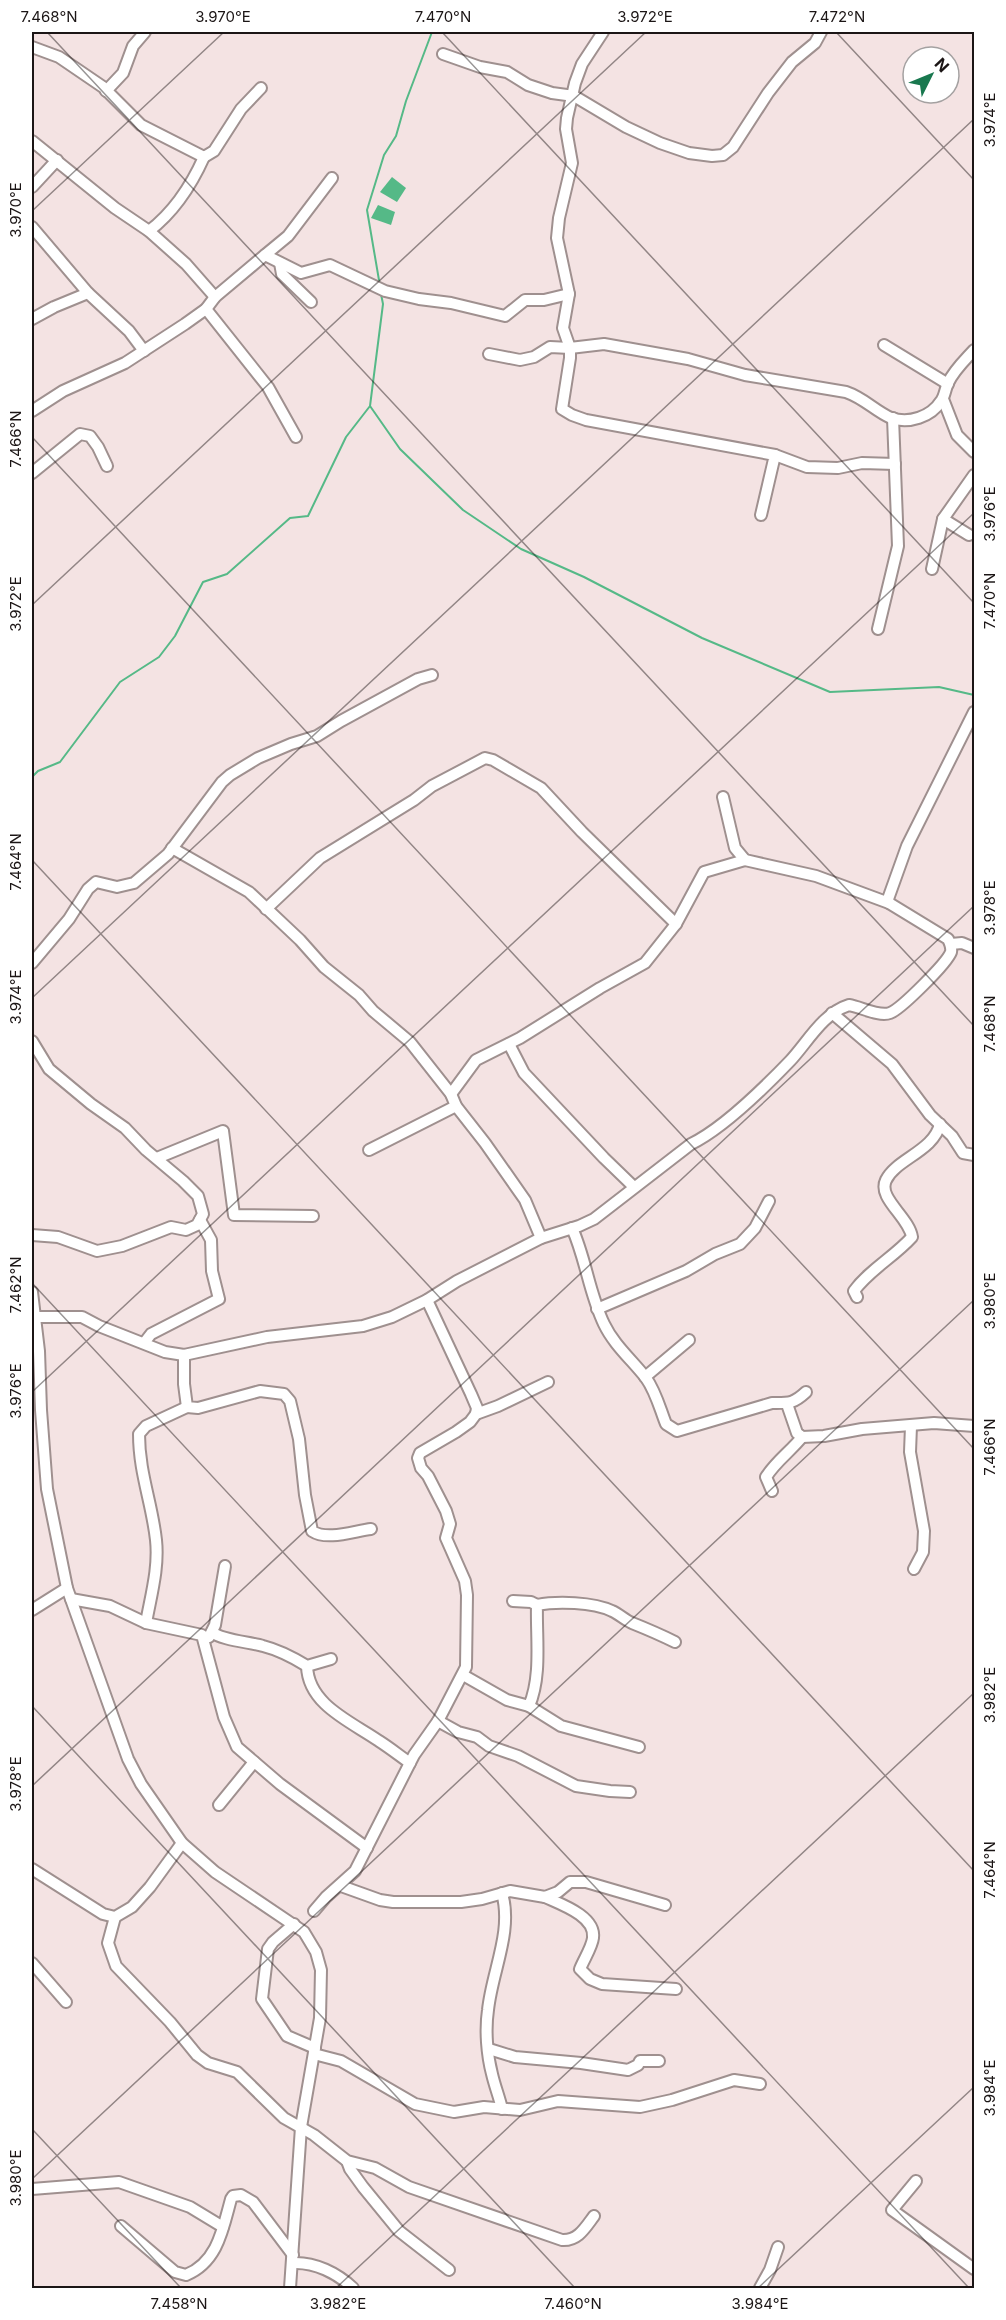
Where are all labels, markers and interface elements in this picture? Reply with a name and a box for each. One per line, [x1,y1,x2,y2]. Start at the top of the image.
text: 7.468°N [20,7,78,26]
text: 3.970°E [195,7,251,26]
text: 7.470°N [415,7,471,26]
text: 3.972°E [617,7,673,26]
text: 7.472°N [809,7,865,26]
north arrow [901,45,961,105]
text: N [930,53,953,76]
text: 3.974°E [980,92,999,148]
text: 3.970°E [6,182,25,238]
text: 7.466°N [6,410,25,468]
text: 3.976°E [980,486,999,542]
text: 7.470°N [980,573,999,629]
text: 3.972°E [6,576,25,632]
text: 7.464°N [6,833,25,891]
text: 3.978°E [980,880,999,936]
text: 3.974°E [6,969,25,1025]
text: 7.468°N [980,995,999,1053]
text: 7.462°N [6,1256,25,1314]
text: 3.980°E [980,1272,999,1330]
text: 3.976°E [6,1363,25,1419]
text: 7.466°N [980,1418,999,1476]
text: 3.982°E [980,1667,999,1723]
text: 3.978°E [6,1756,25,1812]
text: 7.464°N [980,1841,999,1899]
text: 3.984°E [980,2060,999,2116]
text: 3.980°E [6,2149,25,2207]
text: 7.458°N [151,2294,207,2313]
text: 3.982°E [310,2294,366,2313]
text: 7.460°N [544,2294,602,2313]
text: 3.984°E [732,2294,788,2313]

